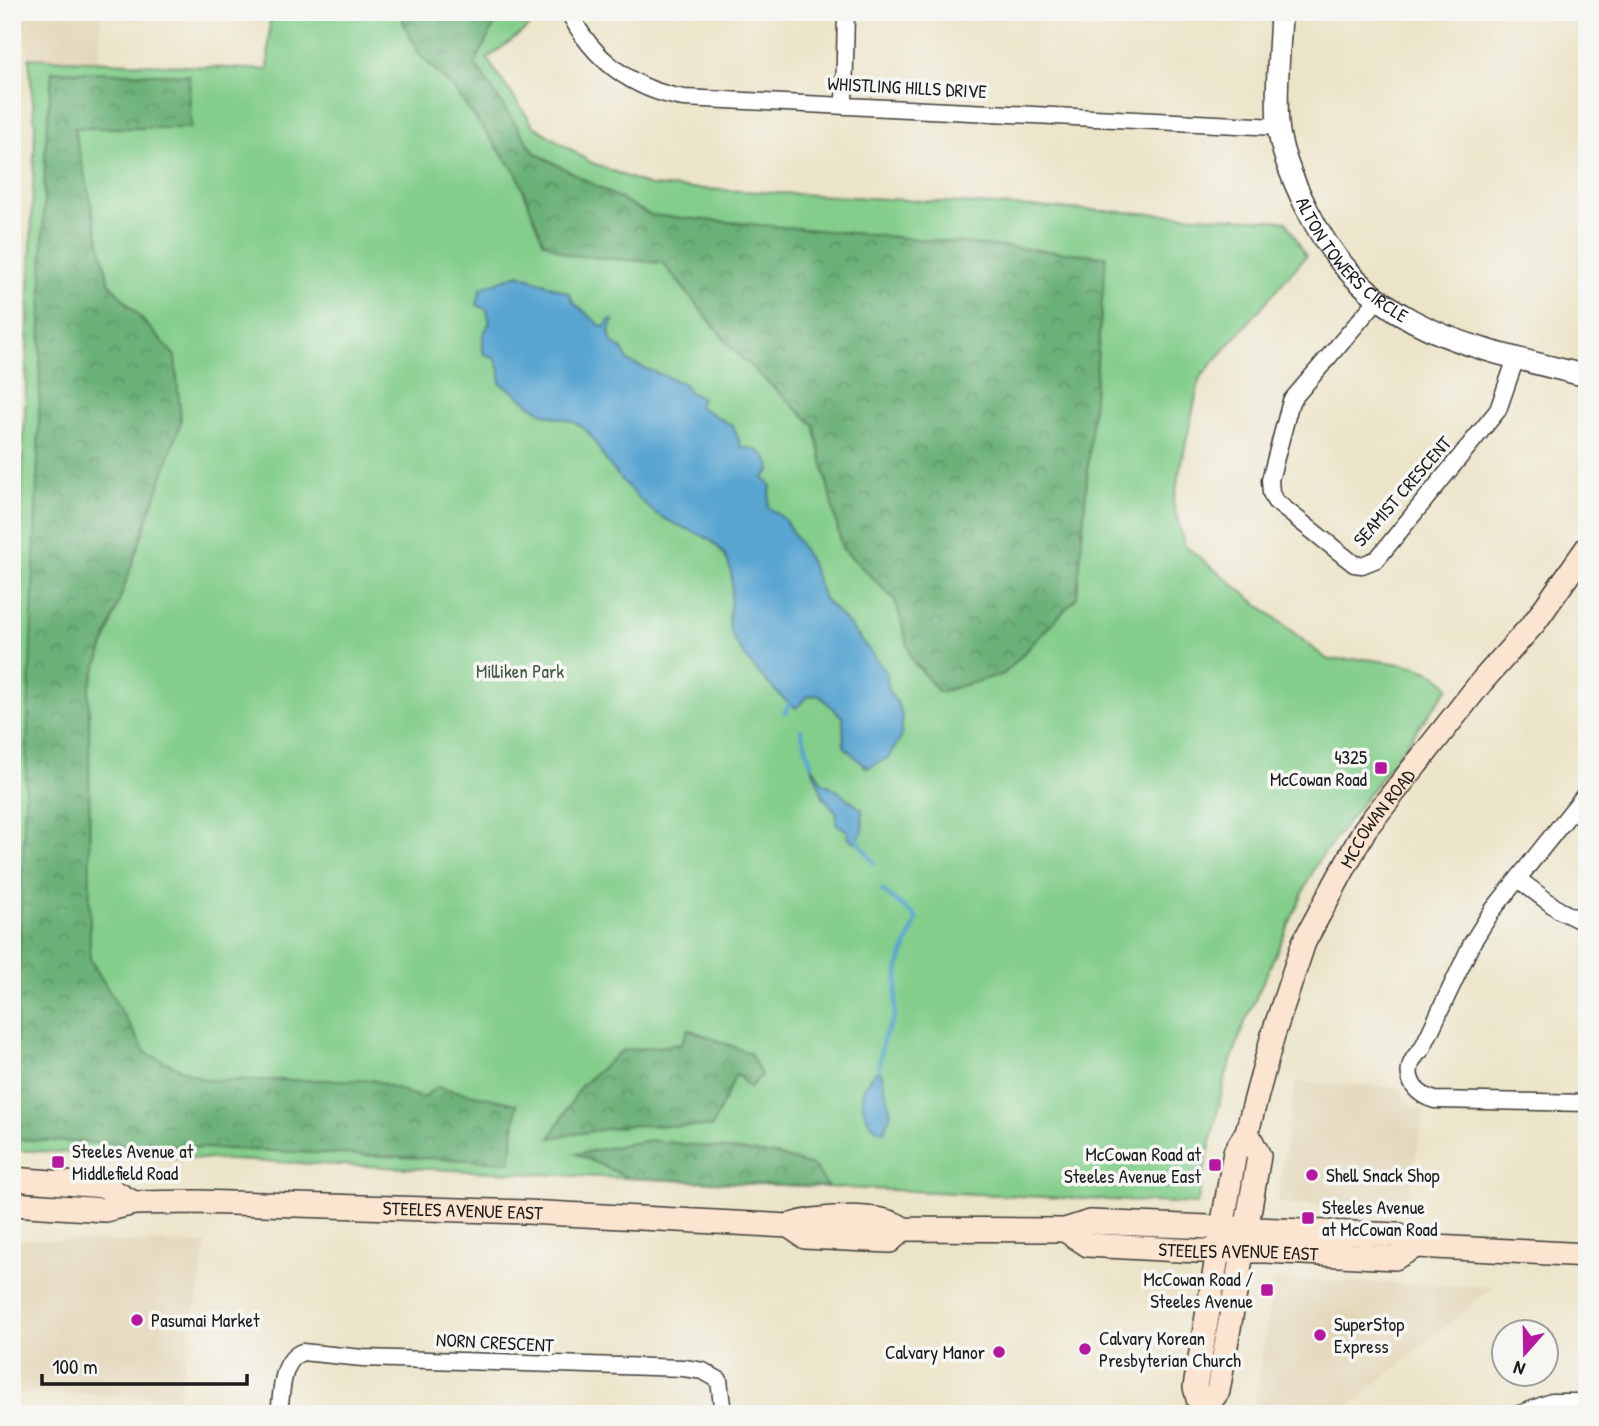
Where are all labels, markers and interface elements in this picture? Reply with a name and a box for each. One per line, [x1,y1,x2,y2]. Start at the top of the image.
street label: WHISTLING HILLS DRIVE [827,70,988,104]
street label: ALTON TOWERS CIRCLE [1290,193,1413,329]
street label: SEAMIST CRESCENT [1347,430,1458,552]
park label: Milliken Park [476,658,564,684]
place label: 4325 McCowan Road [1270,744,1368,792]
marker: 4325 McCowan Road [1373,760,1389,776]
street label: MCCOWAN ROAD [1333,763,1421,872]
place label: Steeles Avenue at Middlefield Road [72,1138,194,1186]
place label: McCowan Road at Steeles Avenue East [1064,1141,1201,1189]
marker: Steeles Avenue at Middlefield Road [50,1154,66,1170]
marker: McCowan Road at Steeles Avenue East [1207,1157,1223,1173]
place label: Shell Snack Shop [1326,1162,1440,1188]
marker: Shell Snack Shop [1304,1167,1320,1183]
place label: Steeles Avenue at McCowan Road [1322,1194,1438,1242]
street label: STEELES AVENUE EAST [382,1195,545,1226]
marker: Steeles Avenue at McCowan Road [1300,1210,1316,1226]
street label: STEELES AVENUE EAST [1158,1236,1320,1267]
place label: McCowan Road / Steeles Avenue [1144,1266,1253,1314]
marker: McCowan Road / Steeles Avenue [1259,1282,1275,1298]
place label: Pasumai Market [151,1307,260,1333]
place label: SuperStop Express [1334,1311,1404,1359]
marker: Pasumai Market [129,1312,145,1328]
north arrow [1490,1318,1560,1388]
place label: Calvary Korean Presbyterian Church [1099,1325,1241,1373]
street label: NORN CRESCENT [436,1326,556,1358]
marker: SuperStop Express [1312,1327,1328,1343]
place label: Calvary Manor [885,1339,986,1365]
marker: Calvary Korean Presbyterian Church [1077,1341,1093,1357]
scale bar [42,1342,247,1386]
marker: Calvary Manor [991,1344,1007,1360]
text: 100 m [52,1352,98,1381]
text: N [1510,1355,1528,1383]

